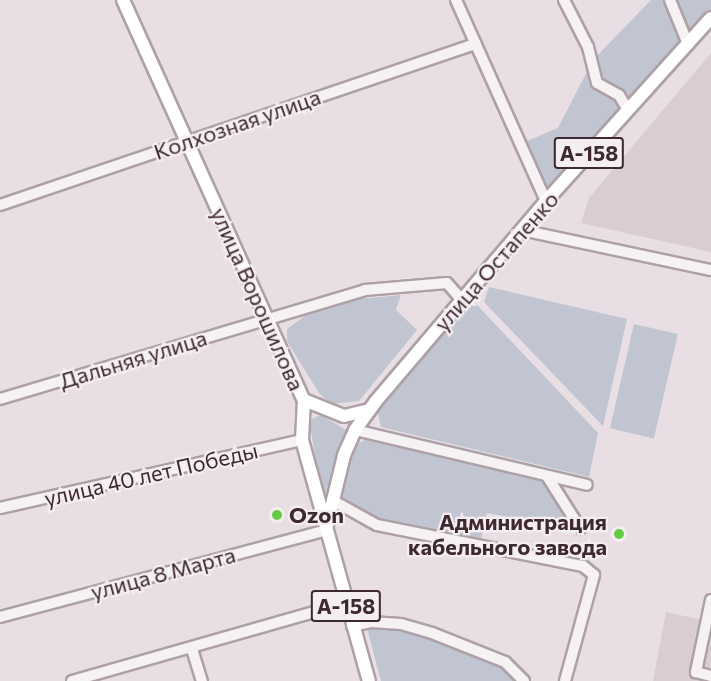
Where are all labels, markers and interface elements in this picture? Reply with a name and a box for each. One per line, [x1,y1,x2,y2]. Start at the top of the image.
street label: Колхозная улица [150,83,324,165]
road number: А-158 [553,135,625,171]
street label: улица Остапенко [428,186,564,336]
street label: улица Ворошилова [206,203,310,395]
street label: Дальняя улица [56,324,210,394]
street label: улица 40 лет Победы [42,437,260,511]
place label: Ozon [289,502,344,528]
marker: Ozon [270,508,284,522]
place label: Администрация кабельного завода [408,508,607,560]
marker: Администрация кабельного завода [612,527,626,541]
street label: улица 8 Марта [88,541,238,605]
road number: А-158 [310,588,382,624]

